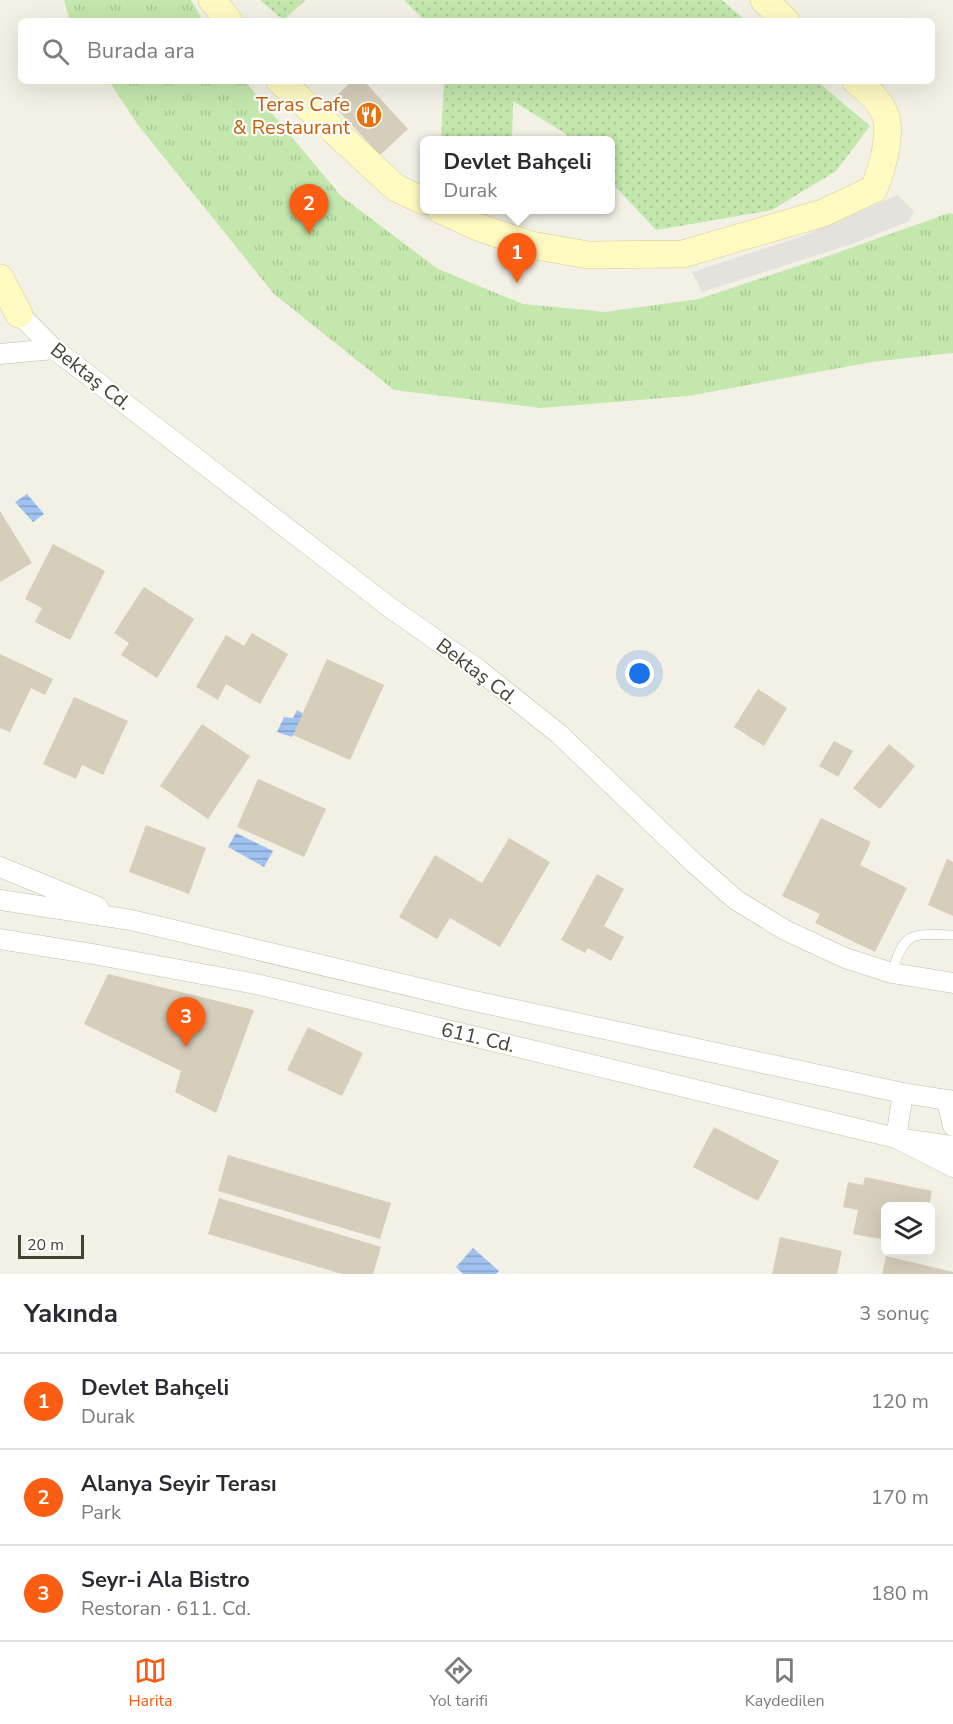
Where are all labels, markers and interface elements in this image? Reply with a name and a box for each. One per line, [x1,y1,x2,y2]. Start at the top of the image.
search box [18,18,935,84]
icon: search [39,35,72,68]
text: Burada ara [87,36,195,66]
place label: Teras Cafe & Restaurant [233,91,351,141]
restaurant icon: Teras Cafe & Restaurant [354,100,384,130]
popup [420,136,615,214]
text: Devlet Bahçeli [443,147,592,177]
text: Durak [443,177,497,204]
pin: 2 [290,184,328,234]
pin: 1 [498,234,536,283]
street label: Bektaş Cd. [45,336,137,416]
street label: Bektaş Cd. [431,632,523,711]
your location [625,659,654,688]
pin: 3 [166,998,206,1047]
street label: 611. Cd. [438,1016,517,1059]
map controls [881,1202,935,1256]
button: layers [881,1202,935,1256]
scale bar [18,1232,84,1260]
text: 20 m [27,1234,64,1256]
text: Yakında [24,1296,118,1331]
text: 3 sonuç [859,1300,929,1327]
text: Devlet Bahçeli [81,1373,229,1403]
text: 1 [38,1388,50,1415]
text: 120 m [871,1388,929,1415]
text: Durak [81,1403,135,1430]
text: Alanya Seyir Terası [81,1469,277,1499]
text: 2 [38,1484,50,1511]
text: 170 m [871,1484,929,1511]
text: Park [81,1499,121,1526]
text: Seyr-i Ala Bistro [81,1565,250,1595]
text: 3 [38,1580,50,1607]
text: 180 m [871,1580,929,1607]
text: Restoran · 611. Cd. [81,1595,251,1622]
tab: Harita [128,1654,173,1712]
tab: Yol tarifi [429,1654,488,1712]
tab: Kaydedilen [745,1654,825,1712]

